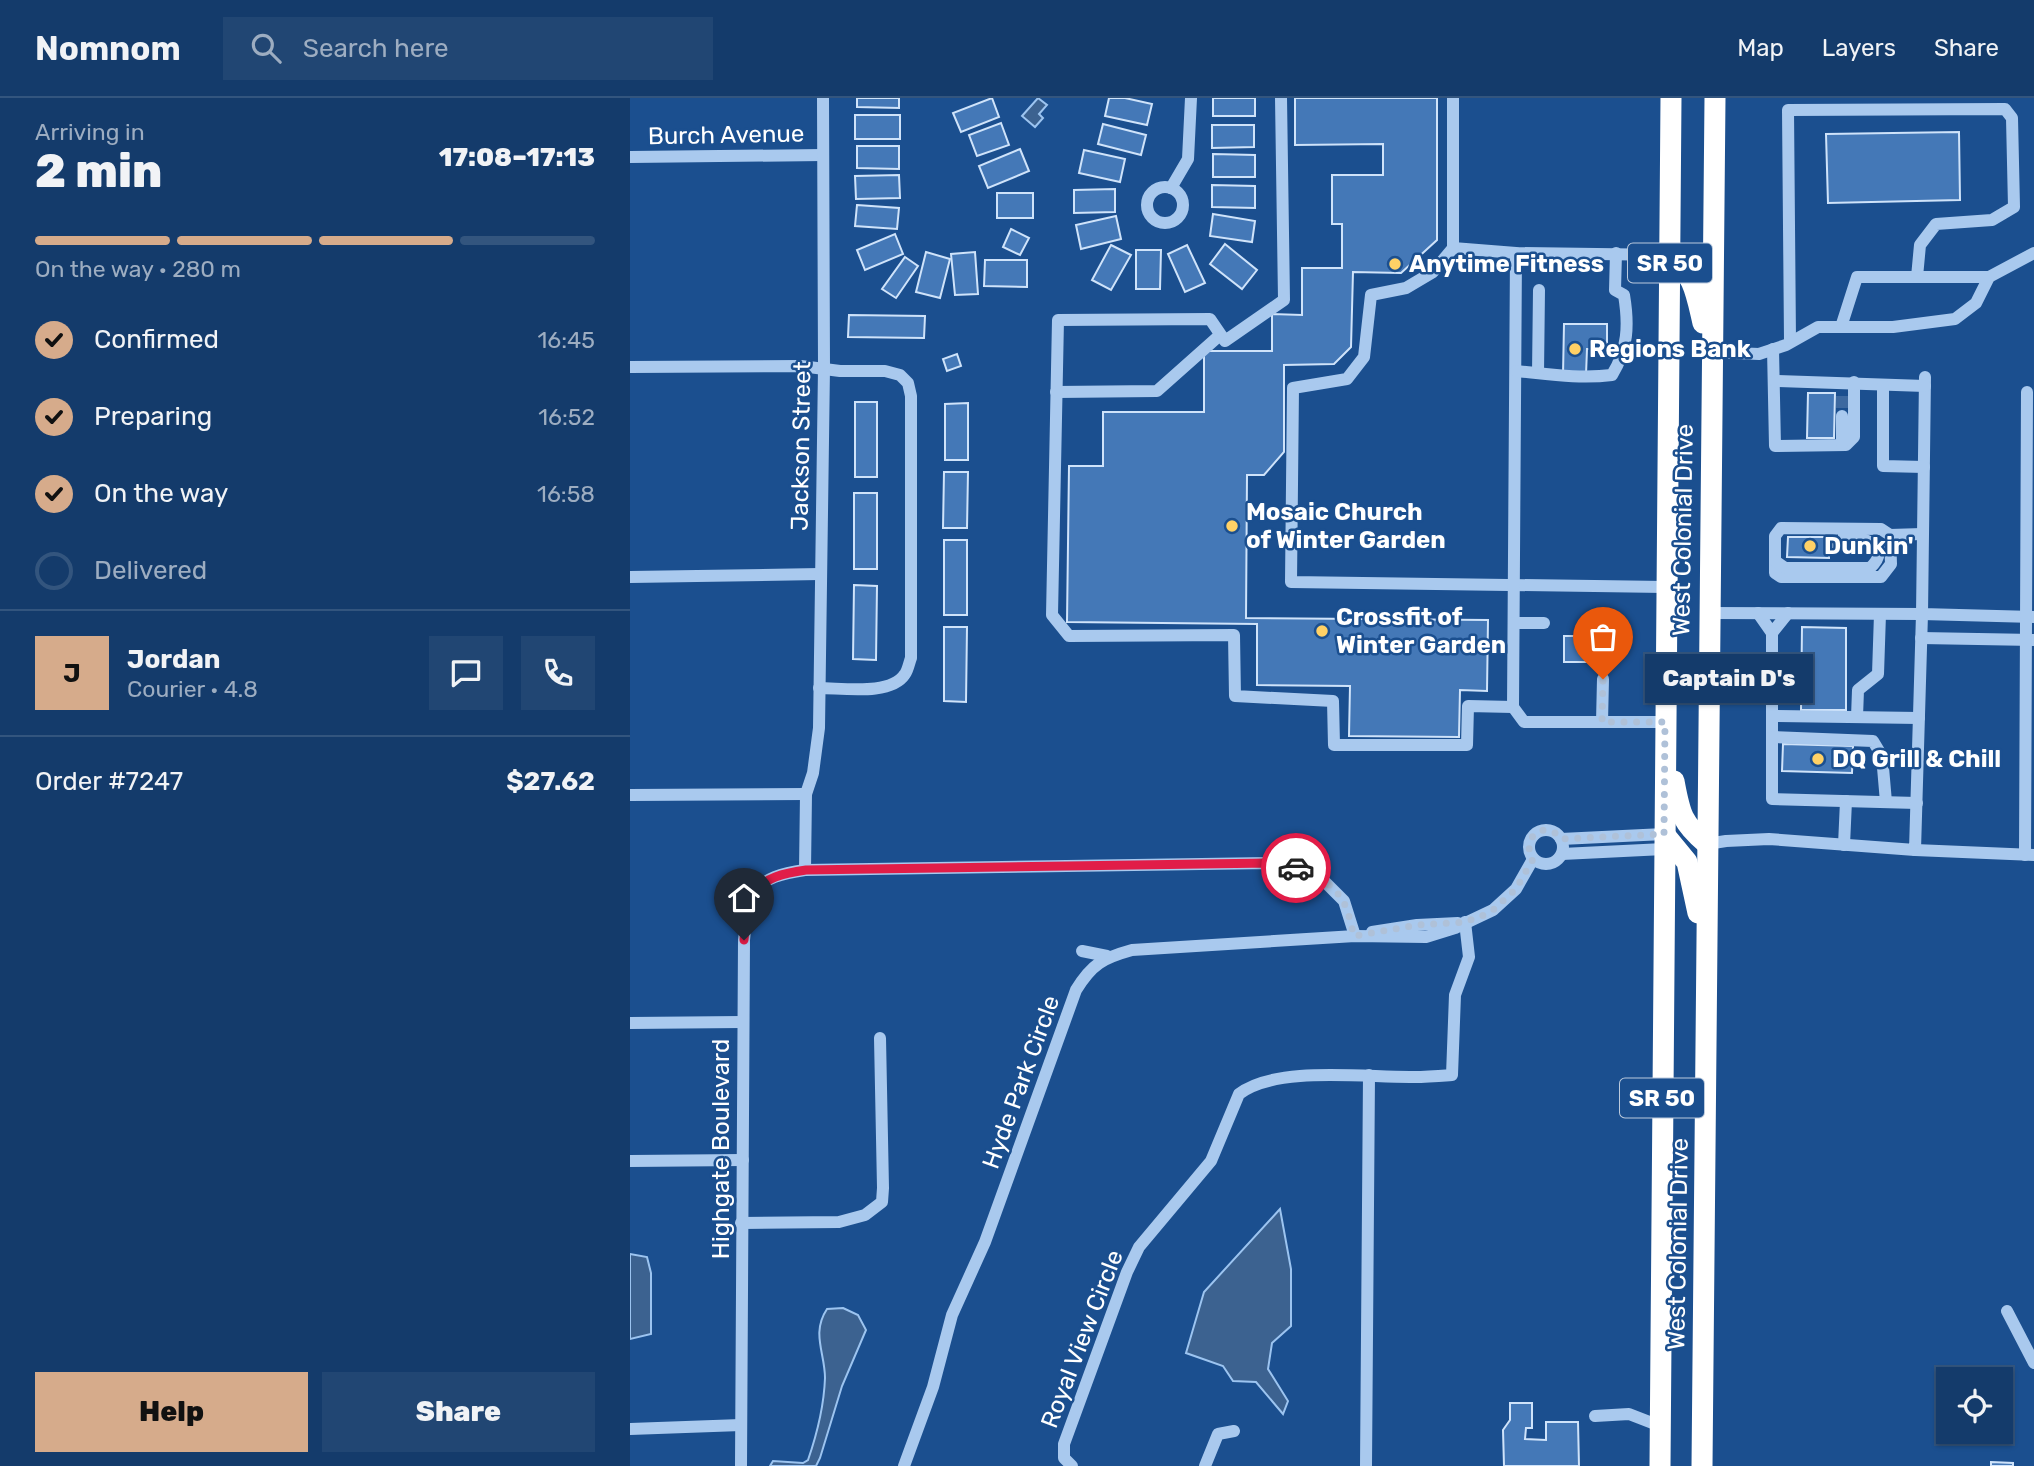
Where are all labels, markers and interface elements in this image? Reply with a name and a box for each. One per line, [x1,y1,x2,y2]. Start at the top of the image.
search box [223,17,713,80]
text: Nomnom [35,29,181,68]
icon: search [247,29,285,67]
text: Search here [303,33,449,64]
text: Map [1737,34,1784,62]
text: Layers [1822,34,1896,62]
text: Share [1934,34,1999,62]
text: Arriving in [35,118,145,146]
street label: Burch Avenue [647,120,805,150]
text: 17:08–17:13 [439,142,595,173]
text: 2 min [35,144,162,199]
road number: SR 50 [1628,244,1712,282]
place label: Anytime Fitness [1409,250,1604,278]
text: On the way · 280 m [35,255,241,283]
marker: Anytime Fitness [1387,256,1403,272]
icon: check [35,321,73,359]
text: Confirmed [94,324,219,355]
text: 16:45 [537,326,595,354]
place label: Regions Bank [1589,335,1751,363]
marker: Regions Bank [1567,341,1583,357]
street label: Jackson Street [786,361,816,531]
icon: check [35,398,73,436]
text: Preparing [94,401,212,432]
text: 16:52 [538,403,595,431]
street label: West Colonial Drive [1667,424,1699,636]
icon: check [35,475,73,513]
text: On the way [94,478,228,509]
text: 16:58 [537,480,595,508]
place label: Mosaic Church of Winter Garden [1246,498,1446,554]
marker: Mosaic Church of Winter Garden [1224,518,1240,534]
place label: Dunkin' [1824,532,1914,560]
marker: Dunkin' [1802,538,1818,554]
text: Delivered [94,555,207,586]
place label: Crossfit of Winter Garden [1336,603,1506,659]
pin [1573,607,1633,679]
icon: bag [1584,618,1622,656]
marker: Crossfit of Winter Garden [1314,623,1330,639]
button: chat [429,636,503,710]
button: phone [521,636,595,710]
text: Jordan [127,644,220,675]
callout: Captain D's [1645,654,1813,704]
text: J [63,658,81,689]
text: Captain D's [1663,664,1795,692]
text: Courier · 4.8 [127,675,258,703]
place label: DQ Grill & Chill [1832,745,2001,773]
marker: DQ Grill & Chill [1810,751,1826,767]
text: Order #7247 [35,766,183,797]
text: $27.62 [506,766,595,797]
courier [1261,833,1331,903]
icon: car [1277,849,1315,887]
pin [714,868,774,940]
icon: home [725,879,763,917]
street label: Hyde Park Circle [977,992,1065,1172]
street label: Highgate Boulevard [707,1039,735,1259]
road number: SR 50 [1620,1079,1704,1118]
street label: West Colonial Drive [1662,1138,1694,1350]
street label: Royal View Circle [1035,1246,1129,1432]
map controls [1936,1367,2013,1444]
button: locate [1936,1367,2013,1444]
button: Help [35,1372,308,1452]
button: Share [322,1372,595,1452]

